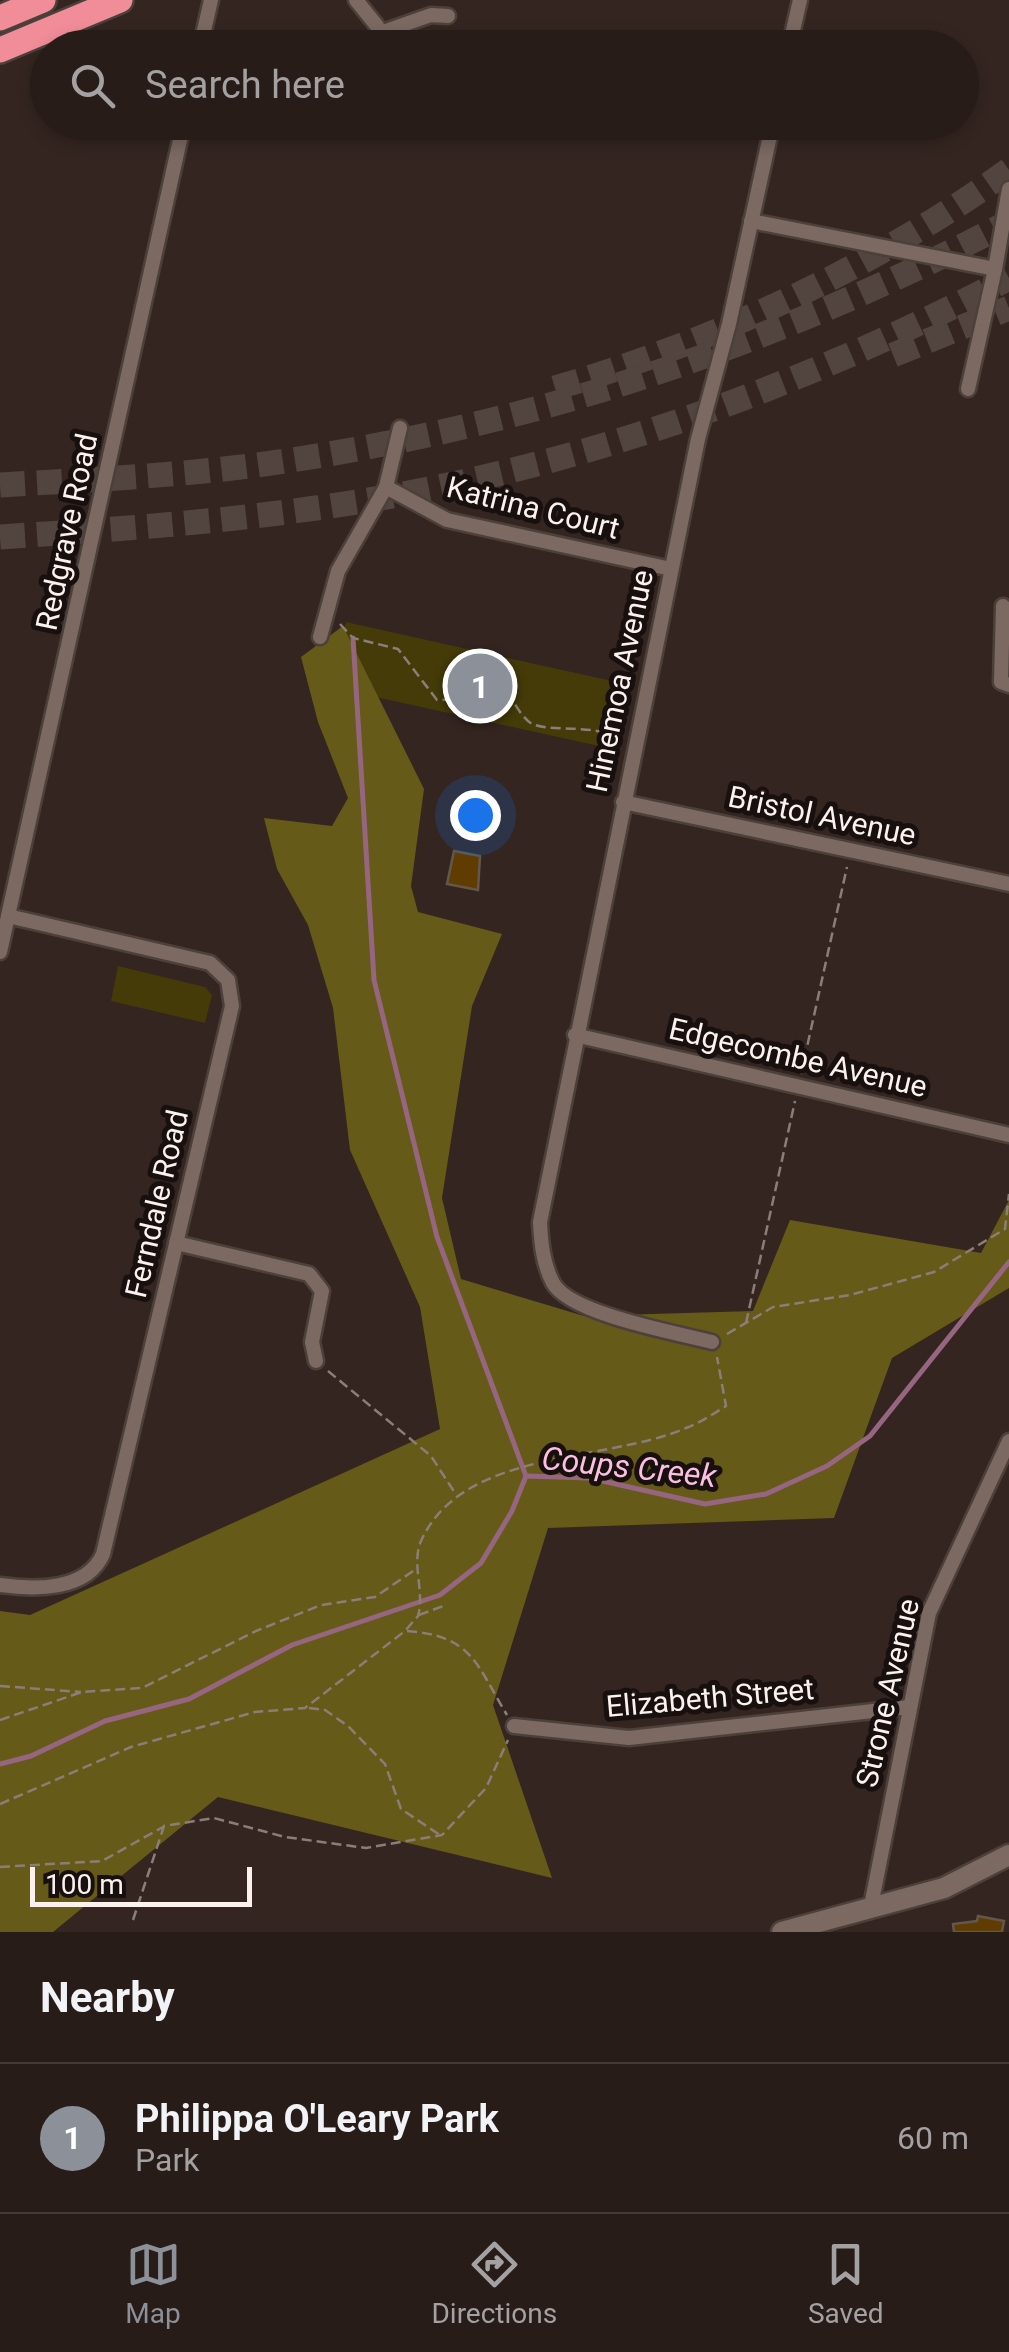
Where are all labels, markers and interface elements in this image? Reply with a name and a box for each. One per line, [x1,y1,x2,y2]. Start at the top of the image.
search box [30,30,979,140]
icon: search [65,58,120,113]
text: Search here [145,63,345,107]
street label: Redgrave Road [29,430,104,634]
street label: Katrina Court [443,469,623,546]
street label: Hinemoa Avenue [579,567,660,795]
pin: 1 [448,648,512,724]
street label: Bristol Avenue [725,779,919,852]
your location [450,790,501,841]
street label: Edgecombe Avenue [666,1011,931,1104]
street label: Ferndale Road [118,1107,195,1301]
water label: Coups Creek [540,1439,719,1495]
street label: Strone Avenue [849,1595,926,1791]
street label: Elizabeth Street [605,1671,815,1724]
scale bar [30,1862,252,1906]
text: 100 m [45,1868,124,1901]
text: Nearby [40,1973,175,2022]
text: Philippa O'Leary Park [135,2097,499,2141]
text: 1 [63,2119,82,2157]
text: 60 m [897,2119,969,2157]
text: Park [135,2141,199,2179]
tab: Map [125,2237,181,2330]
tab: Directions [431,2237,557,2330]
tab: Saved [808,2237,884,2330]

